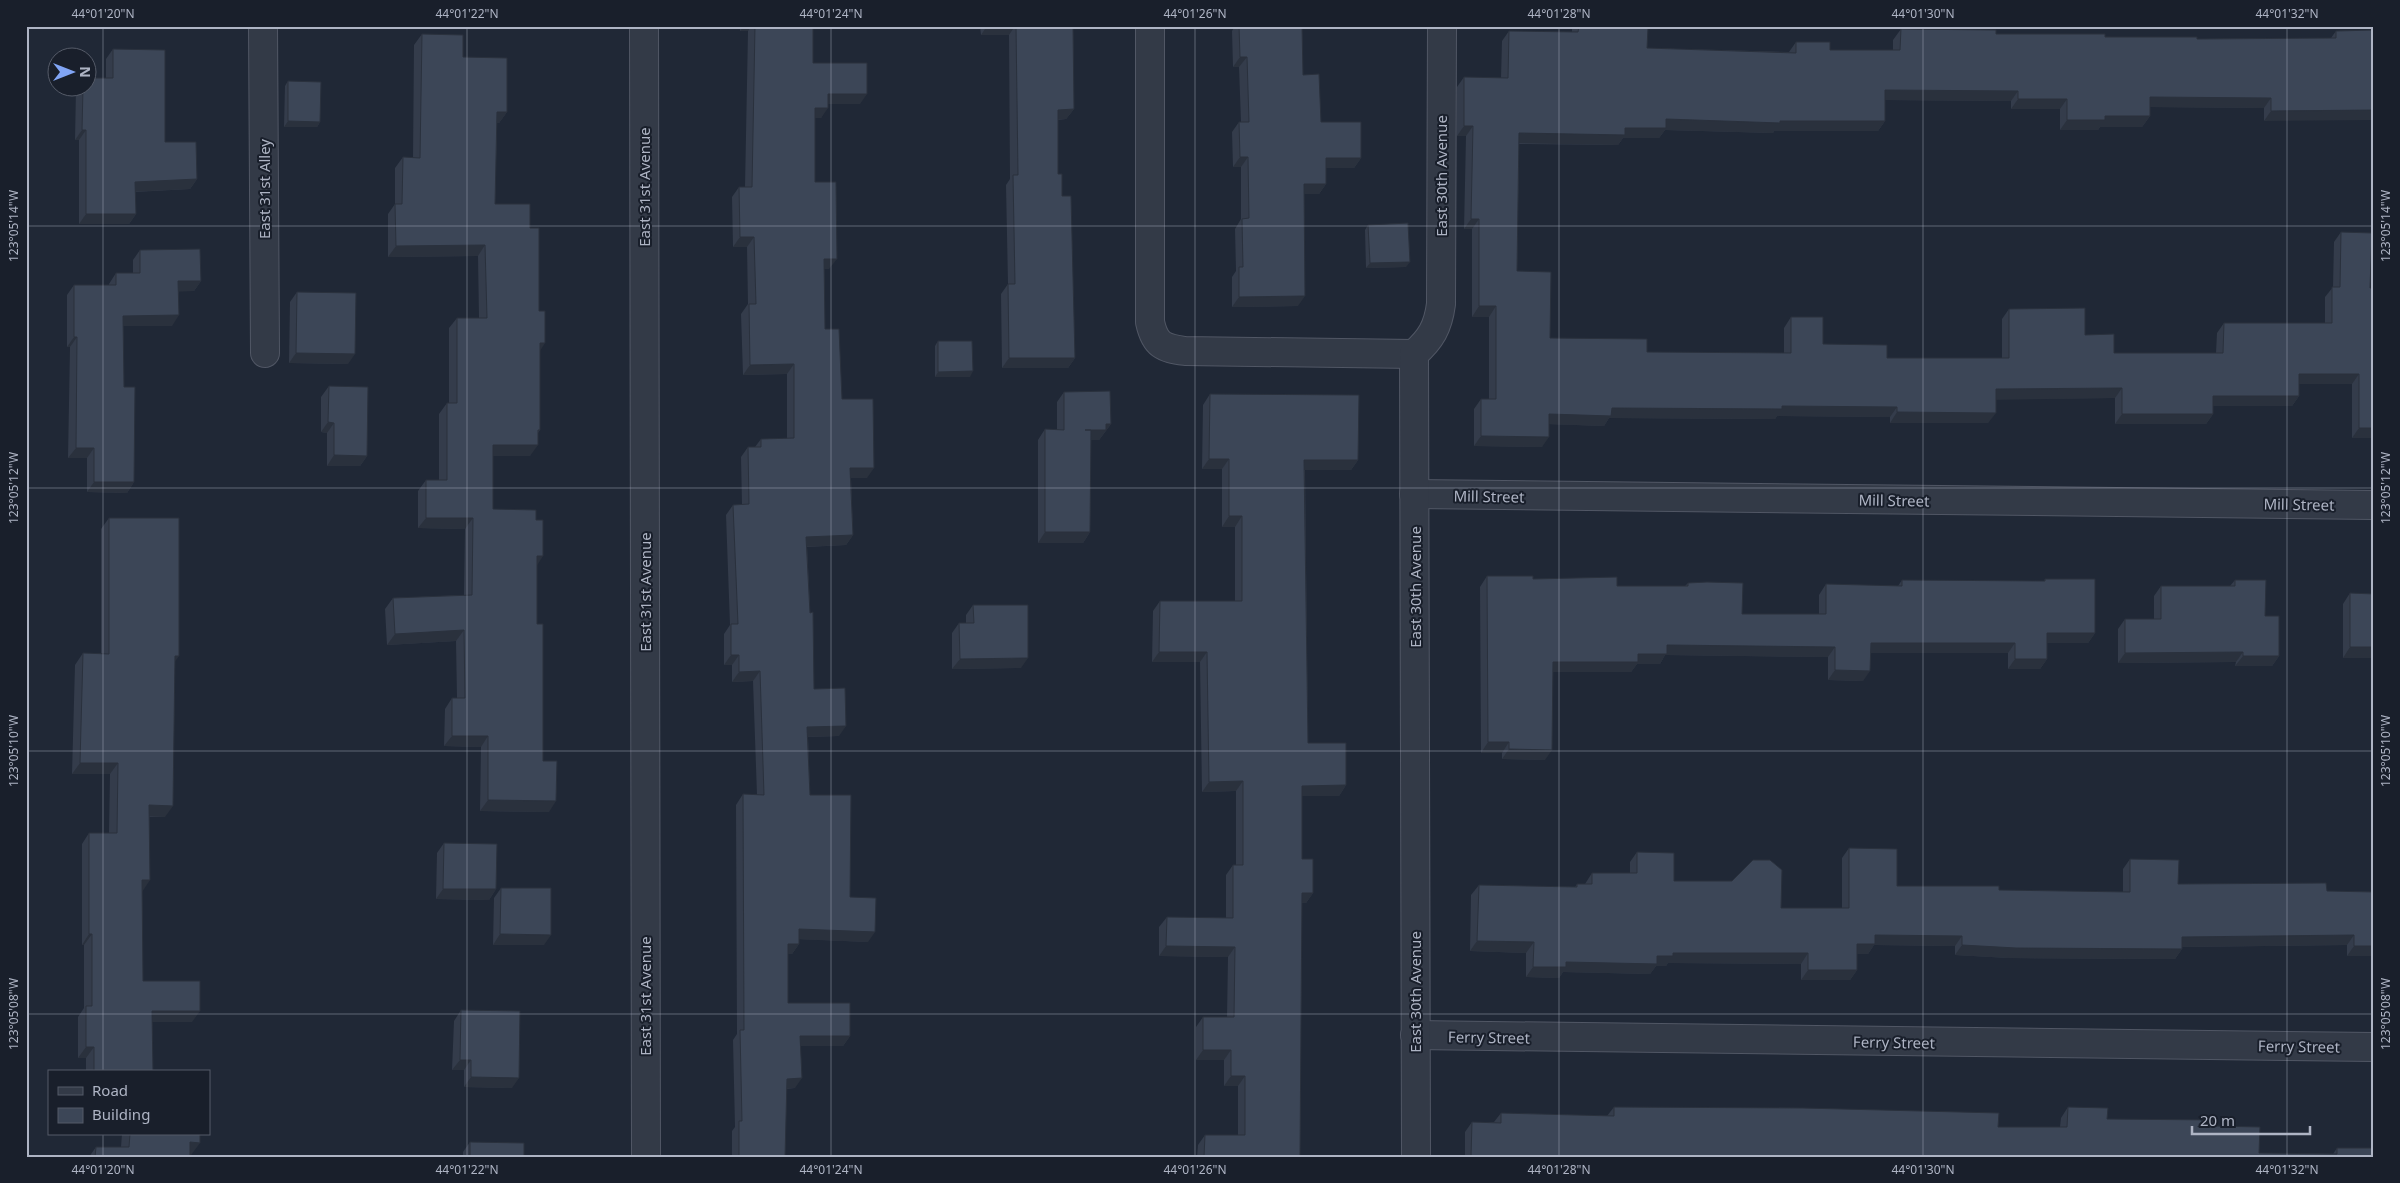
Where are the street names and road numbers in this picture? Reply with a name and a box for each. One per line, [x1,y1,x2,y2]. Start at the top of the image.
street label: East 30th Avenue [1431,115,1451,237]
street label: East 31st Avenue [634,127,654,247]
street label: East 31st Alley [254,139,274,239]
street label: Mill Street [1453,485,1525,507]
street label: Mill Street [1858,489,1930,511]
street label: Mill Street [2263,493,2335,515]
street label: East 30th Avenue [1405,526,1425,648]
street label: East 31st Avenue [635,532,655,652]
street label: East 30th Avenue [1405,931,1425,1053]
street label: East 31st Avenue [635,936,655,1056]
street label: Ferry Street [1448,1026,1531,1048]
street label: Ferry Street [1853,1031,1936,1053]
street label: Ferry Street [2258,1035,2341,1057]

